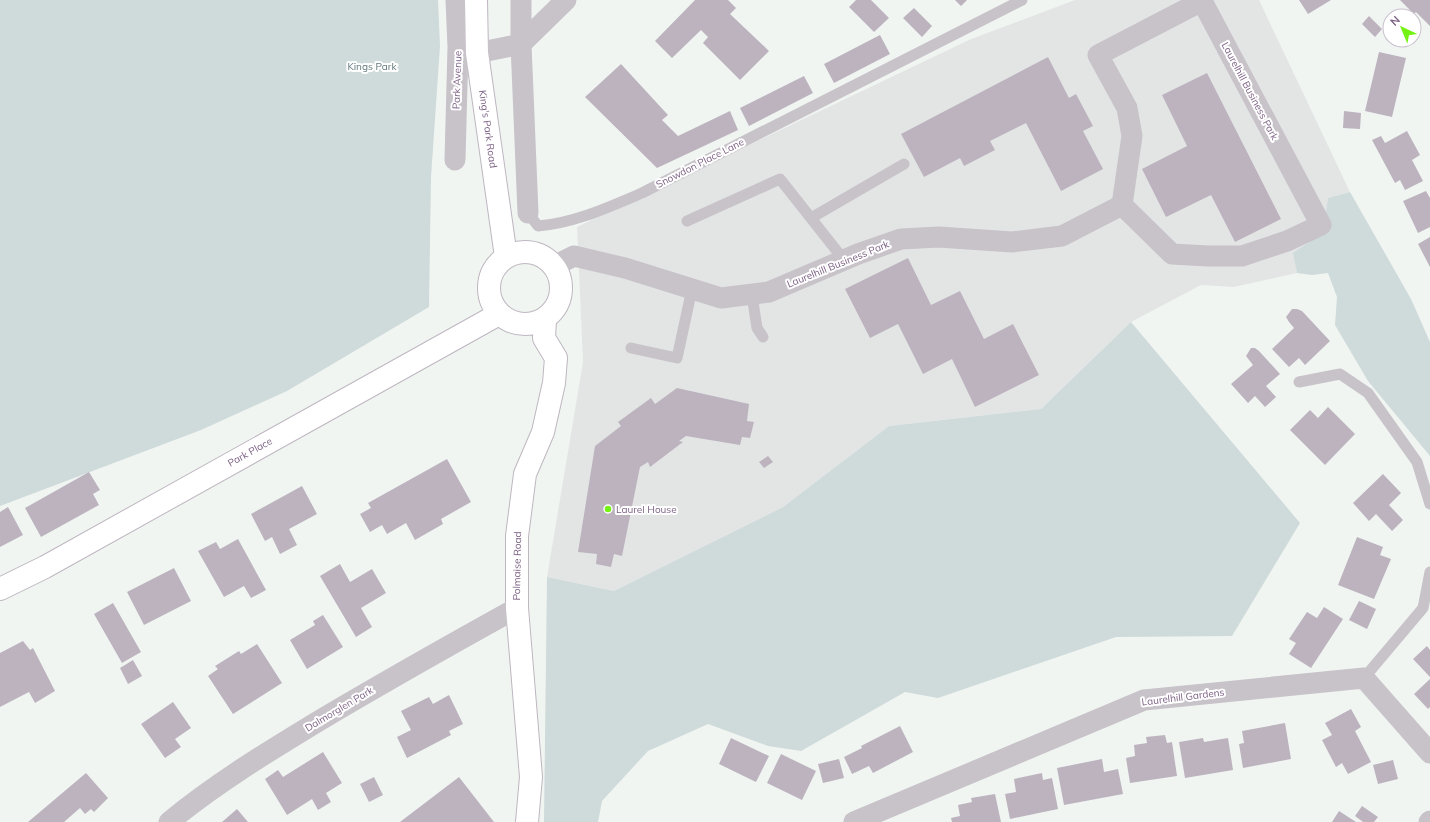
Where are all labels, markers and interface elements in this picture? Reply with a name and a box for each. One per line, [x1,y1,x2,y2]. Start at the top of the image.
north arrow [1382,8,1422,48]
text: N [1387,13,1403,29]
street label: Laurelhill Business Park [1219,40,1282,143]
street label: Park Avenue [449,51,465,109]
park label: Kings Park [347,60,397,73]
street label: King's Park Road [476,89,500,169]
street label: Snowdon Place Lane [654,135,746,191]
street label: Laurelhill Business Park [785,237,892,290]
street label: Park Place [225,434,275,470]
place label: Laurel House [616,503,677,516]
marker: Laurel House [603,504,613,514]
street label: Polmaise Road [510,531,524,601]
street label: Dalmorglen Park [303,683,376,734]
street label: Laurelhill Gardens [1141,685,1225,709]

